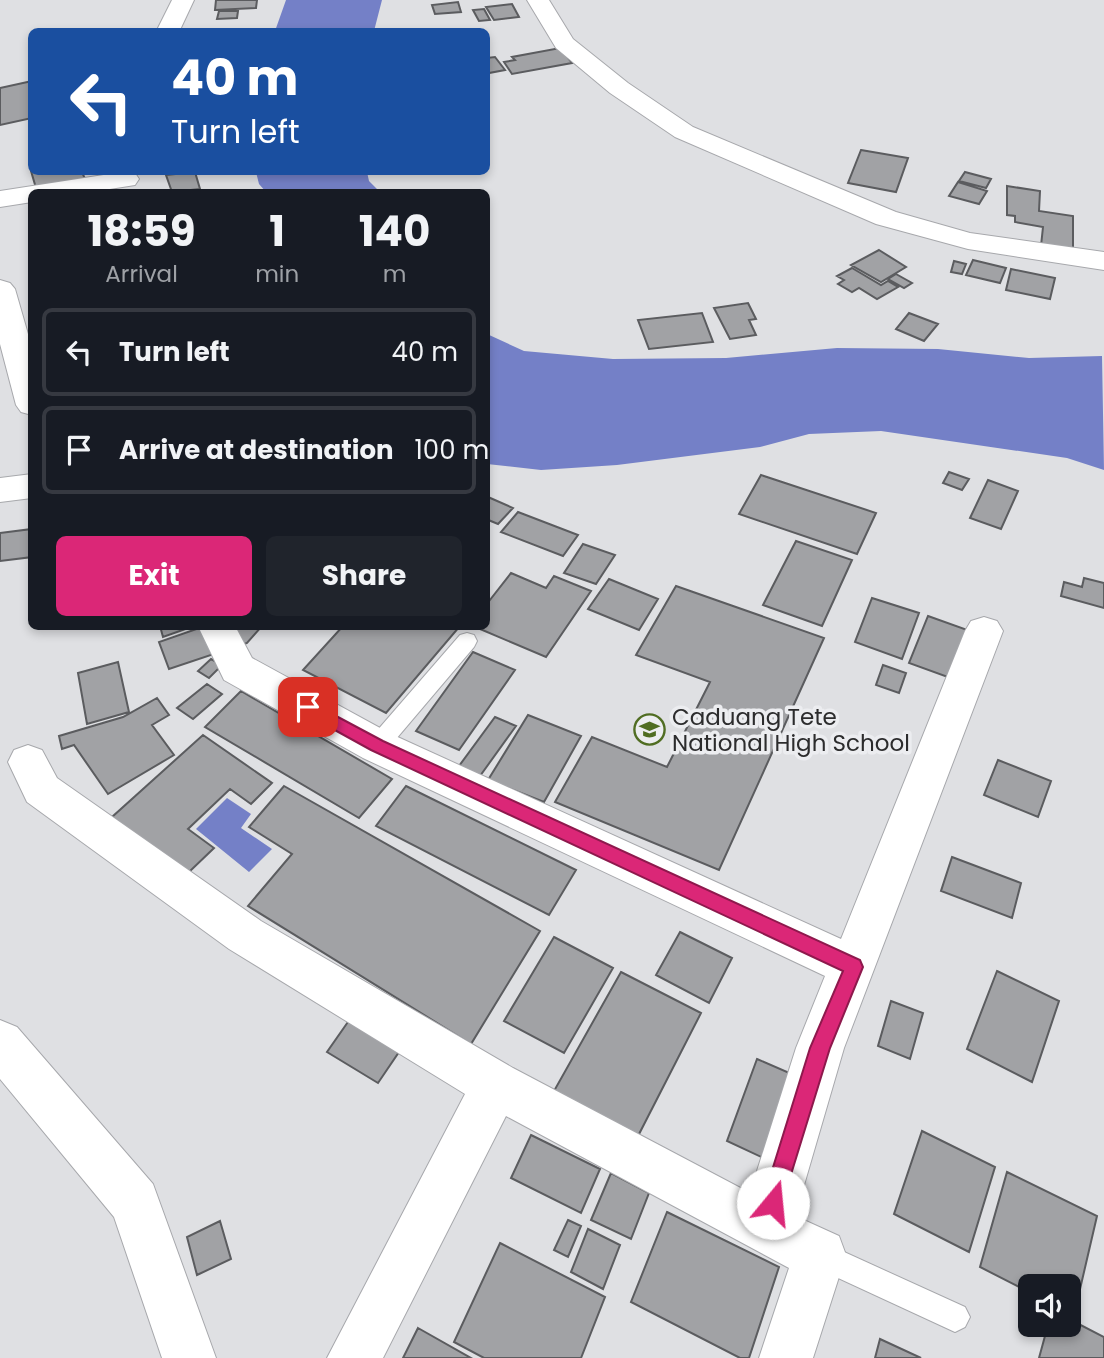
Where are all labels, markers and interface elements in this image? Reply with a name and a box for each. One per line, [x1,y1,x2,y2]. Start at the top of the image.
text: 40 m [171,44,298,112]
icon: left [56,56,147,147]
text: Turn left [171,109,300,154]
text: 18:59 [88,202,196,261]
text: 1 [269,202,285,261]
text: 140 [359,202,430,261]
text: Arrival [105,258,178,290]
text: min [255,258,299,290]
text: m [383,258,406,290]
icon: left [60,333,98,371]
text: Turn left [119,334,230,370]
text: 40 m [392,334,458,370]
icon: arrive [60,431,98,469]
text: Arrive at destination [119,432,394,468]
text: 100 m [415,432,489,468]
button: Exit [56,536,252,616]
button: Share [266,536,462,616]
pin [278,677,338,737]
icon: arrive [289,688,327,726]
place label: Caduang Tete National High School [672,701,910,759]
school or university icon: Caduang Tete National High School [632,713,666,747]
position arrow [736,1166,810,1240]
map controls [1018,1274,1081,1337]
button: sound [1018,1274,1081,1337]

